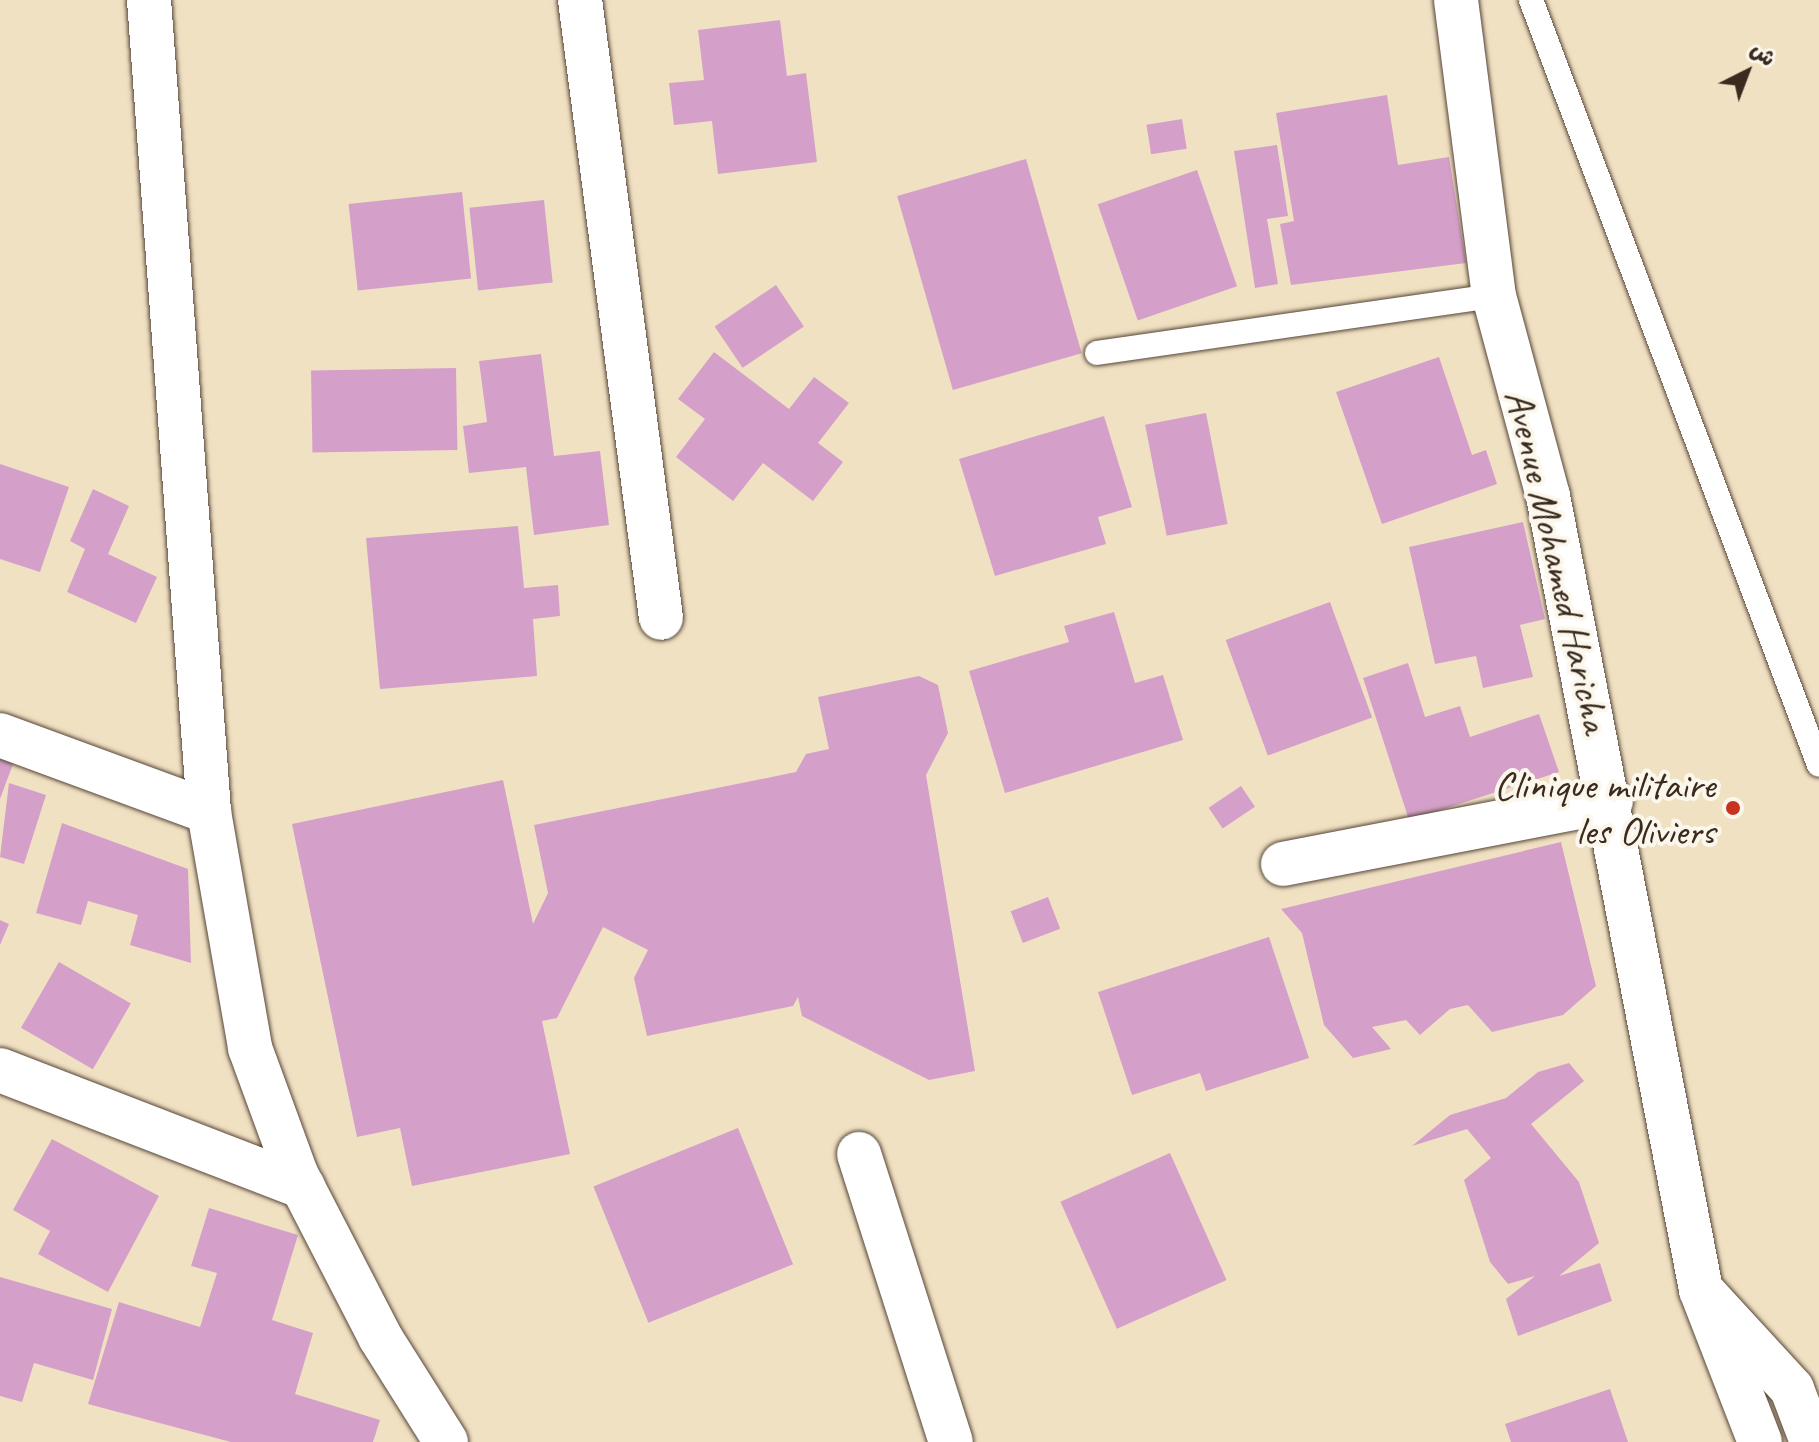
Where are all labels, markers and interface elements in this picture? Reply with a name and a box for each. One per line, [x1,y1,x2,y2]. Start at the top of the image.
north arrow [1707,32,1787,112]
text: ش [1745,36,1781,73]
street label: Avenue Mohamed Haricha [1495,384,1621,738]
place label: Clinique militaire les Oliviers [1495,761,1715,855]
marker: Clinique militaire les Oliviers [1722,797,1744,819]

